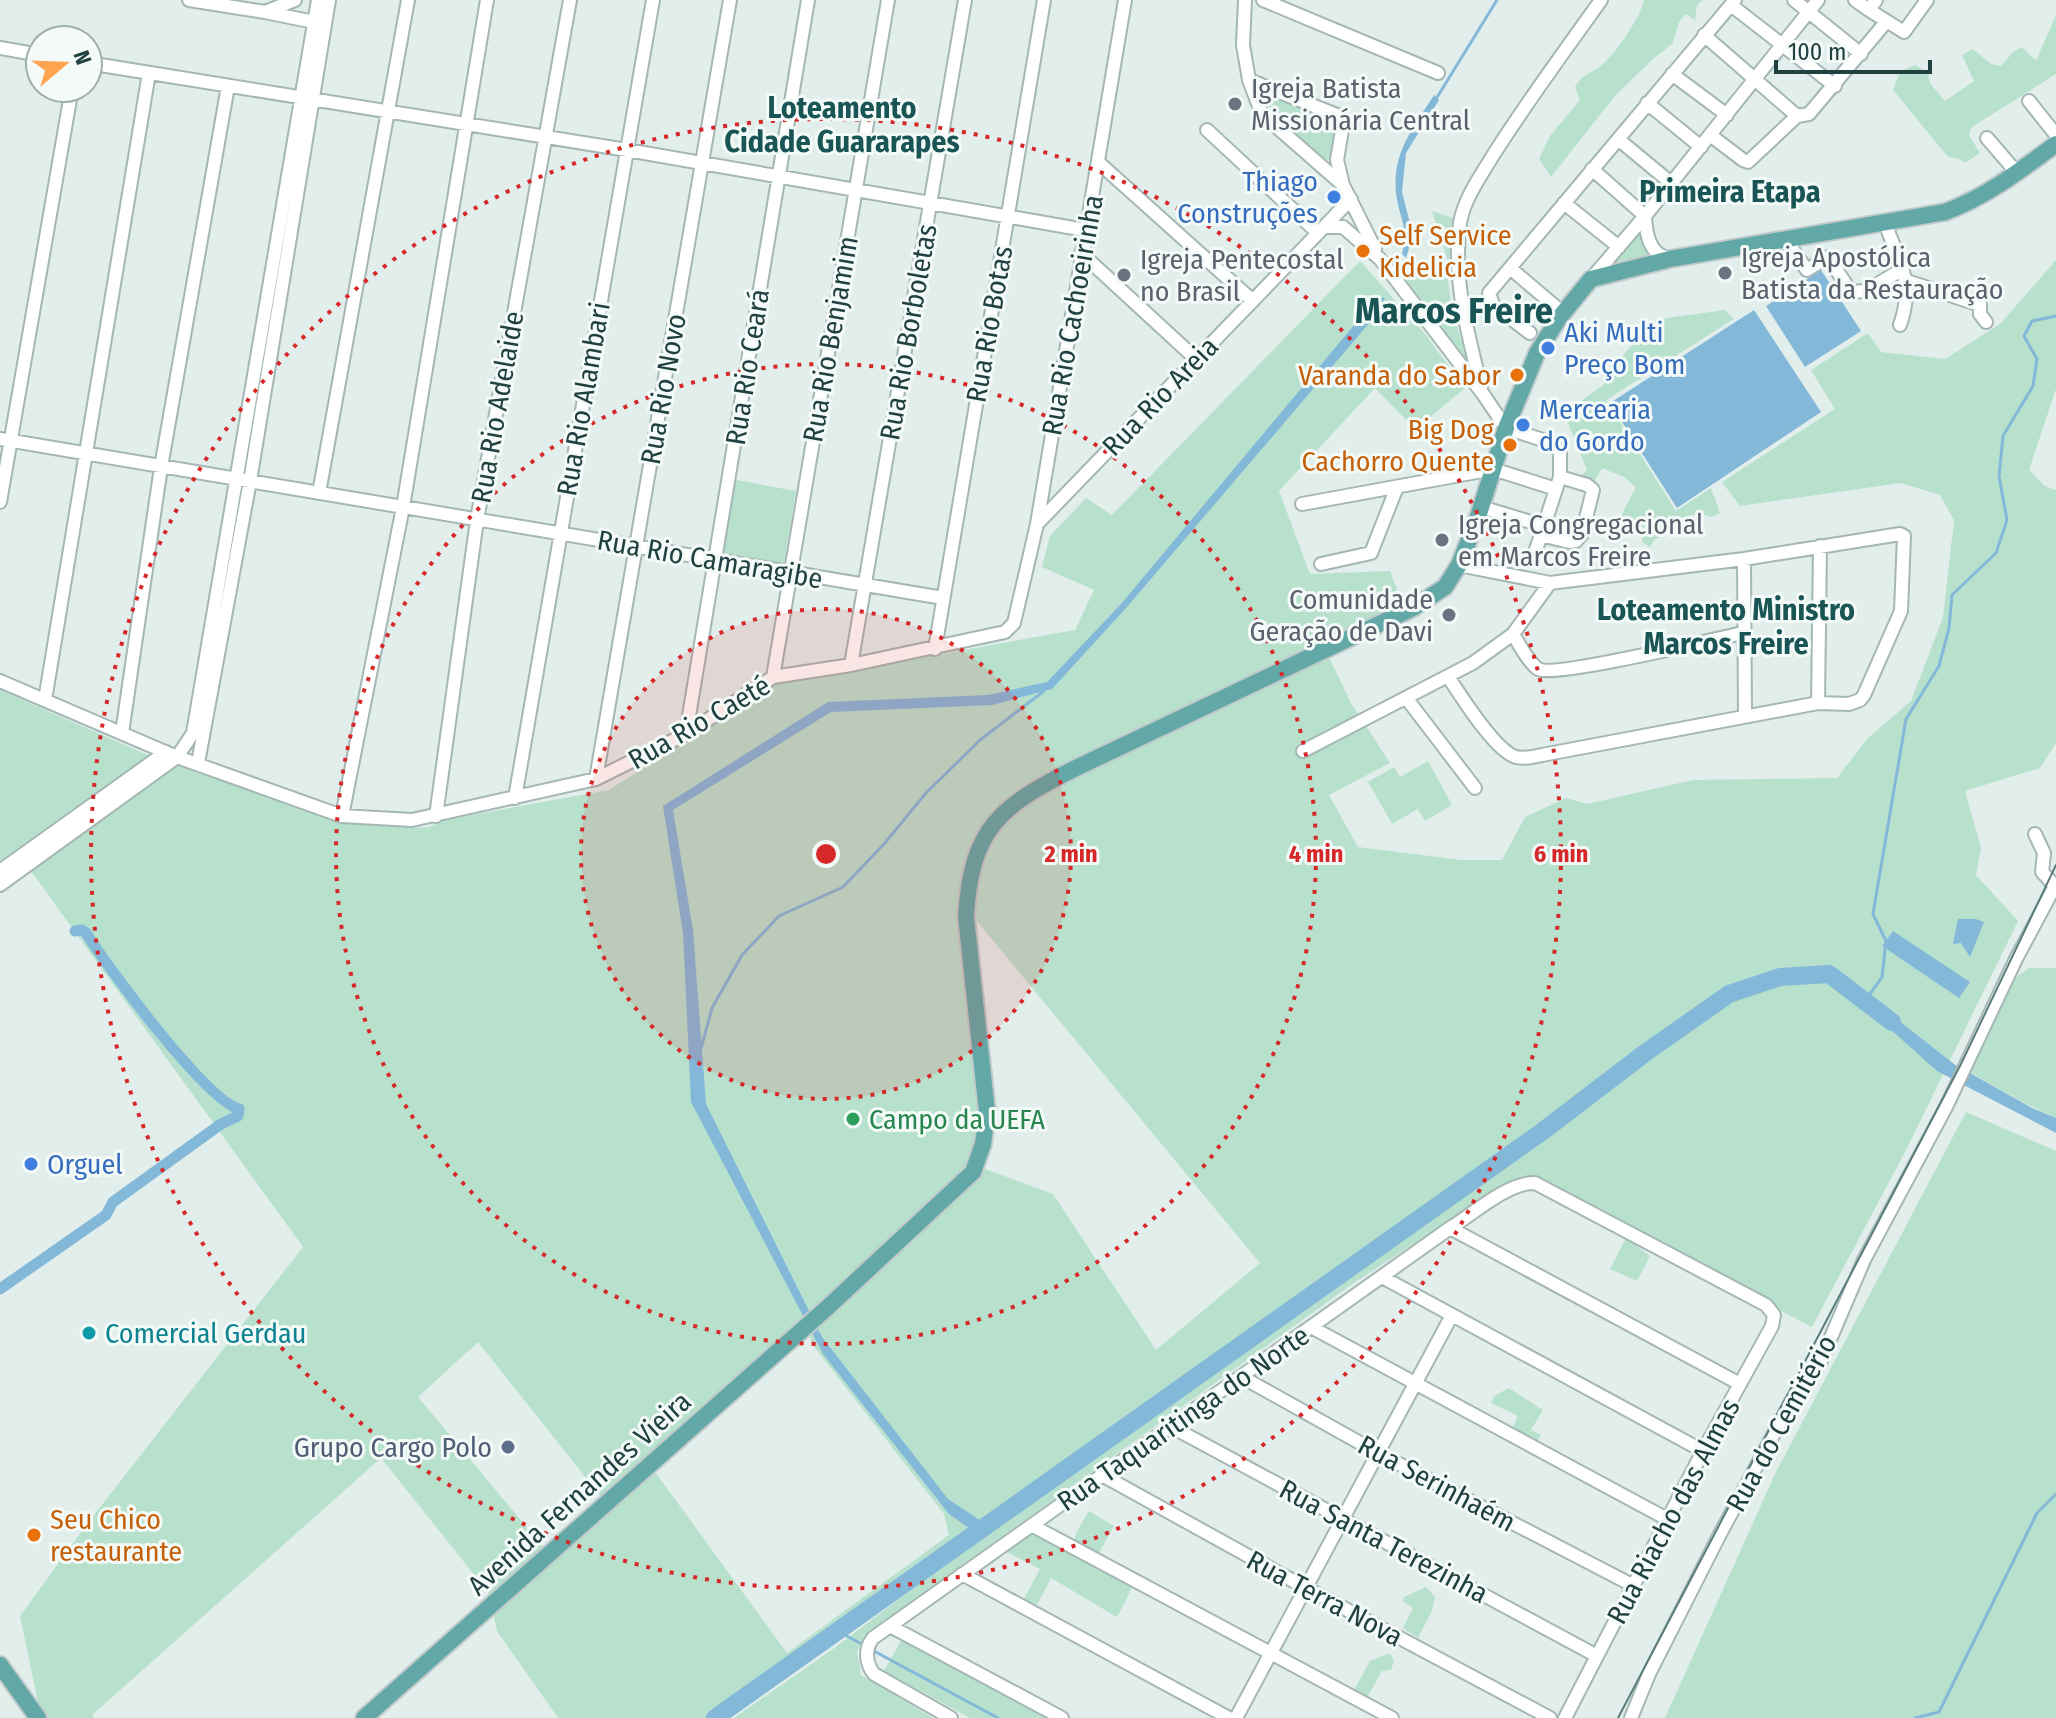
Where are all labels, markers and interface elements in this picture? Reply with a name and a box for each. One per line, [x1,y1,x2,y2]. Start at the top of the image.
north arrow [24,24,104,104]
scale bar [1776,24,1930,74]
text: 100 m [1788,38,1846,66]
text: N [68,47,97,68]
place label: Igreja Batista Missionária Central [1251,72,1470,137]
district label: Loteamento Cidade Guararapes [724,90,960,160]
marker: Igreja Batista Missionária Central [1226,95,1244,113]
place label: Thiago Construções [1177,165,1318,230]
district label: Primeira Etapa [1639,174,1821,210]
marker: Thiago Construções [1325,188,1343,206]
street label: Rua Rio Cachoeirinha [1035,192,1110,438]
place label: Self Service Kidelicia [1379,219,1512,284]
street label: Rua Rio Borboletas [873,221,944,443]
street label: Rua Rio Benjamim [796,233,865,445]
place label: Igreja Apostólica Batista da Restauração [1741,241,2004,306]
marker: Self Service Kidelicia [1354,242,1372,260]
street label: Rua Rio Botas [959,243,1019,405]
place label: Igreja Pentecostal no Brasil [1140,243,1344,308]
marker: Igreja Apostólica Batista da Restauração [1716,264,1734,282]
marker: Igreja Pentecostal no Brasil [1115,266,1133,284]
street label: Rua Rio Ceará [719,287,776,447]
district label: Marcos Freire [1355,289,1553,333]
street label: Rua Rio Alambari [550,300,617,499]
street label: Rua Rio Adelaide [464,309,531,506]
street label: Rua Rio Novo [634,311,693,467]
place label: Aki Multi Preço Bom [1564,316,1685,381]
street label: Rua Rio Areia [1096,330,1225,463]
marker: Aki Multi Preço Bom [1539,339,1557,357]
place label: Varanda do Sabor [1298,359,1501,392]
marker: Varanda do Sabor [1508,366,1526,384]
place label: Mercearia do Gordo [1539,393,1651,458]
place label: Big Dog Cachorro Quente [1301,413,1495,478]
marker: Mercearia do Gordo [1514,416,1532,434]
marker: Big Dog Cachorro Quente [1501,436,1519,454]
place label: Igreja Congregacional em Marcos Freire [1458,508,1704,573]
street label: Rua Rio Camaragibe [595,523,825,596]
marker: Igreja Congregacional em Marcos Freire [1433,531,1451,549]
place label: Comunidade Geração de Davi [1250,583,1433,648]
district label: Loteamento Ministro Marcos Freire [1597,592,1855,662]
marker: Comunidade Geração de Davi [1440,606,1458,624]
street label: Rua Rio Caeté [623,669,776,776]
centre of rings [812,840,840,868]
text: 2 min [1043,840,1098,868]
text: 4 min [1289,840,1343,868]
text: 6 min [1534,840,1588,868]
place label: Campo da UEFA [869,1103,1045,1136]
marker: Campo da UEFA [844,1110,862,1128]
place label: Orguel [47,1148,123,1181]
marker: Orguel [22,1155,40,1173]
place label: Comercial Gerdau [105,1317,306,1350]
street label: Rua Taquaritinga do Norte [1051,1319,1316,1518]
marker: Comercial Gerdau [80,1324,98,1342]
street label: Rua do Cemitério [1719,1329,1844,1517]
street label: Avenida Fernandes Vieira [461,1385,698,1602]
street label: Rua Riacho das Almas [1600,1393,1747,1630]
street label: Rua Serinhaém [1352,1428,1521,1539]
place label: Grupo Cargo Polo [294,1431,492,1464]
marker: Grupo Cargo Polo [499,1438,517,1456]
street label: Rua Santa Terezinha [1274,1473,1494,1610]
place label: Seu Chico restaurante [50,1503,182,1568]
marker: Seu Chico restaurante [25,1526,43,1544]
street label: Rua Terra Nova [1241,1544,1408,1653]

